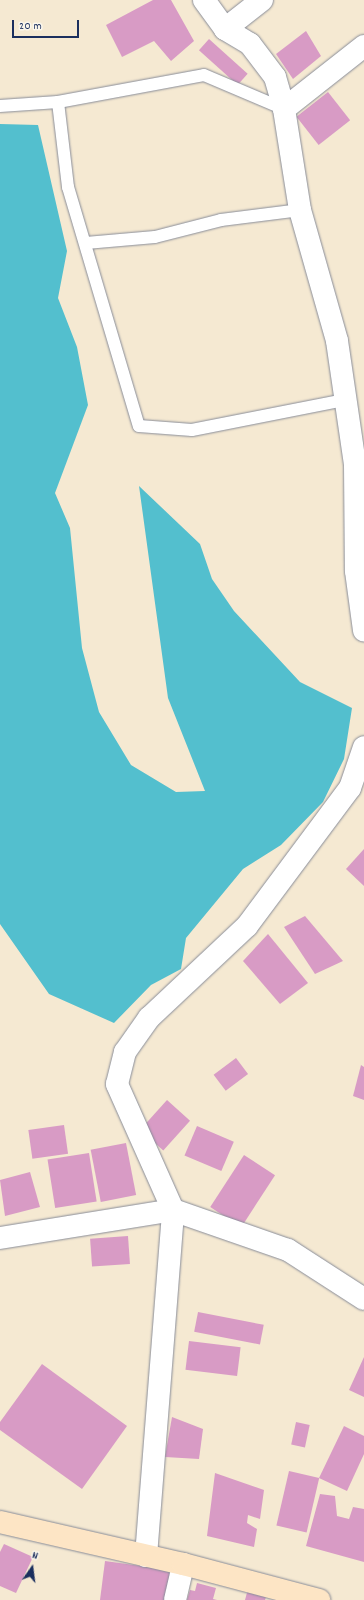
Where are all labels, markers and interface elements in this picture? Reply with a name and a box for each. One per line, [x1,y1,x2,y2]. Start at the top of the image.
scale bar [14,12,81,38]
text: 20 m [19,18,42,35]
north arrow [12,1548,52,1588]
text: N [30,1548,39,1565]

